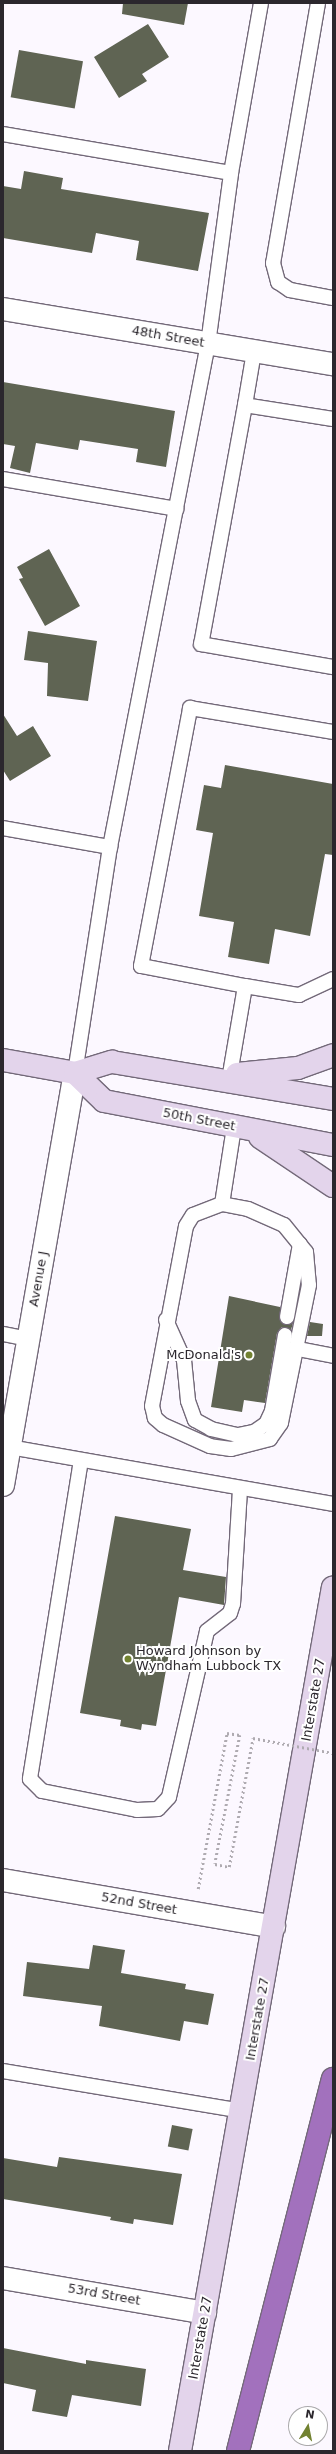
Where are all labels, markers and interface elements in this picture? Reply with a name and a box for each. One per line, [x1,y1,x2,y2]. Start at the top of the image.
street label: 48th Street [130,323,206,351]
street label: 50th Street [161,1105,237,1135]
street label: Avenue J [26,1250,52,1308]
place label: McDonald's [166,1347,241,1363]
marker: McDonald's [244,1350,254,1360]
place label: Howard Johnson by Wyndham Lubbock TX [136,1644,281,1675]
marker: Howard Johnson by Wyndham Lubbock TX [123,1654,133,1664]
street label: Interstate 27 [299,1657,329,1743]
street label: 52nd Street [100,1890,178,1918]
street label: Interstate 27 [243,1976,273,2062]
street label: 53rd Street [66,2281,142,2309]
street label: Interstate 27 [186,2295,216,2381]
north arrow [288,2406,328,2446]
text: N [304,2407,316,2422]

